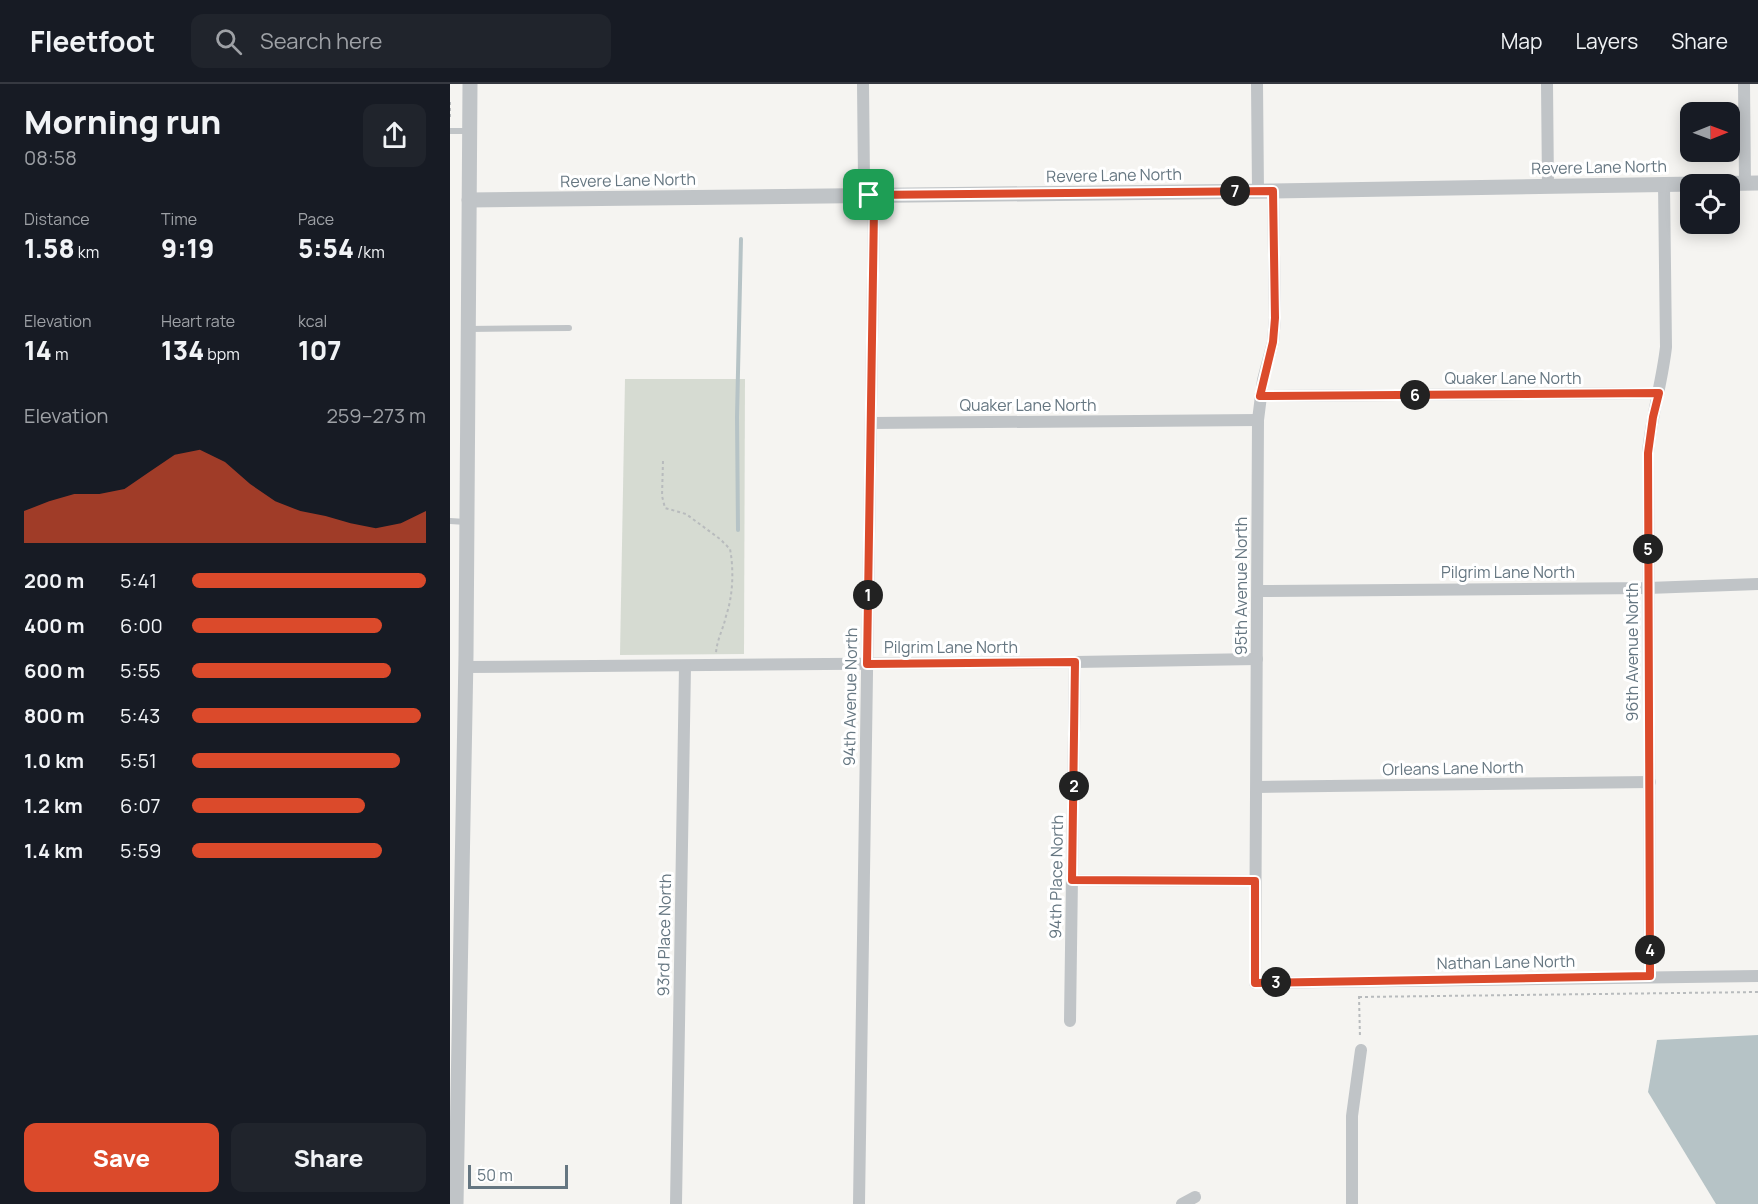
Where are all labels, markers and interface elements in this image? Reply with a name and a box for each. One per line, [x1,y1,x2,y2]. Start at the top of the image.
search box [191,14,611,68]
text: Fleetfoot [30,22,155,60]
icon: search [212,25,245,58]
text: Search here [260,26,382,56]
text: Map [1501,27,1542,55]
text: Layers [1575,27,1638,55]
text: Share [1671,27,1728,55]
text: Morning run [24,99,221,144]
north arrow [1680,102,1740,162]
map controls [1680,102,1740,234]
button: share [363,104,426,167]
text: 08:58 [24,144,77,171]
street label: Revere Lane North [1531,155,1667,179]
street label: Revere Lane North [1046,163,1182,187]
street label: Revere Lane North [560,168,696,192]
pin [843,169,894,220]
button: locate [1680,174,1740,234]
pin: 7 [1220,176,1250,206]
icon: arrive [852,178,885,211]
text: 7 [1231,180,1239,202]
text: Distance [24,208,90,230]
text: Time [161,208,197,230]
text: Pace [298,208,334,230]
text: 1.58 [24,230,75,266]
text: 9:19 [161,230,214,266]
text: 5:54 [298,230,354,266]
text: km [75,241,99,263]
text: /km [354,241,385,263]
text: Elevation [24,310,92,332]
text: Heart rate [161,310,235,332]
text: kcal [298,310,327,332]
text: 14 [24,332,52,368]
text: 134 [161,332,204,368]
text: 107 [298,332,341,368]
text: m [52,343,69,365]
text: bpm [204,343,240,365]
street label: Quaker Lane North [1444,367,1582,389]
pin: 6 [1400,380,1430,410]
text: 6 [1410,384,1420,406]
street label: Quaker Lane North [959,394,1097,416]
text: Elevation [24,402,108,429]
text: 259–273 m [326,402,426,429]
street label: 95th Avenue North [1230,517,1252,655]
pin: 5 [1633,534,1663,564]
text: 5 [1643,538,1653,560]
street label: Pilgrim Lane North [1441,561,1575,583]
text: 200 m [24,567,84,594]
text: 5:41 [120,567,157,594]
pin: 1 [853,580,883,610]
street label: 96th Avenue North [1621,582,1643,722]
text: 1 [864,584,872,606]
text: 400 m [24,612,84,639]
text: 6:00 [120,612,163,639]
street label: 94th Avenue North [838,628,862,766]
street label: Pilgrim Lane North [884,636,1018,658]
text: 600 m [24,657,85,684]
text: 5:55 [120,657,161,684]
text: 800 m [24,702,85,729]
text: 5:43 [120,702,160,729]
text: 1.0 km [24,747,84,774]
text: 5:51 [120,747,157,774]
street label: Orleans Lane North [1382,756,1524,780]
pin: 2 [1059,771,1089,801]
text: 2 [1069,775,1079,797]
text: 1.2 km [24,792,83,819]
text: 6:07 [120,792,161,819]
street label: 94th Place North [1044,815,1068,939]
text: 1.4 km [24,837,83,864]
text: 5:59 [120,837,162,864]
street label: 93rd Place North [652,874,676,996]
pin: 4 [1635,935,1665,965]
text: 4 [1645,939,1655,961]
street label: Nathan Lane North [1437,950,1575,974]
pin: 3 [1261,967,1291,997]
text: 3 [1271,971,1281,993]
button: Save [24,1123,219,1192]
button: Share [231,1123,426,1192]
scale bar [468,1162,568,1190]
text: 50 m [477,1164,513,1186]

